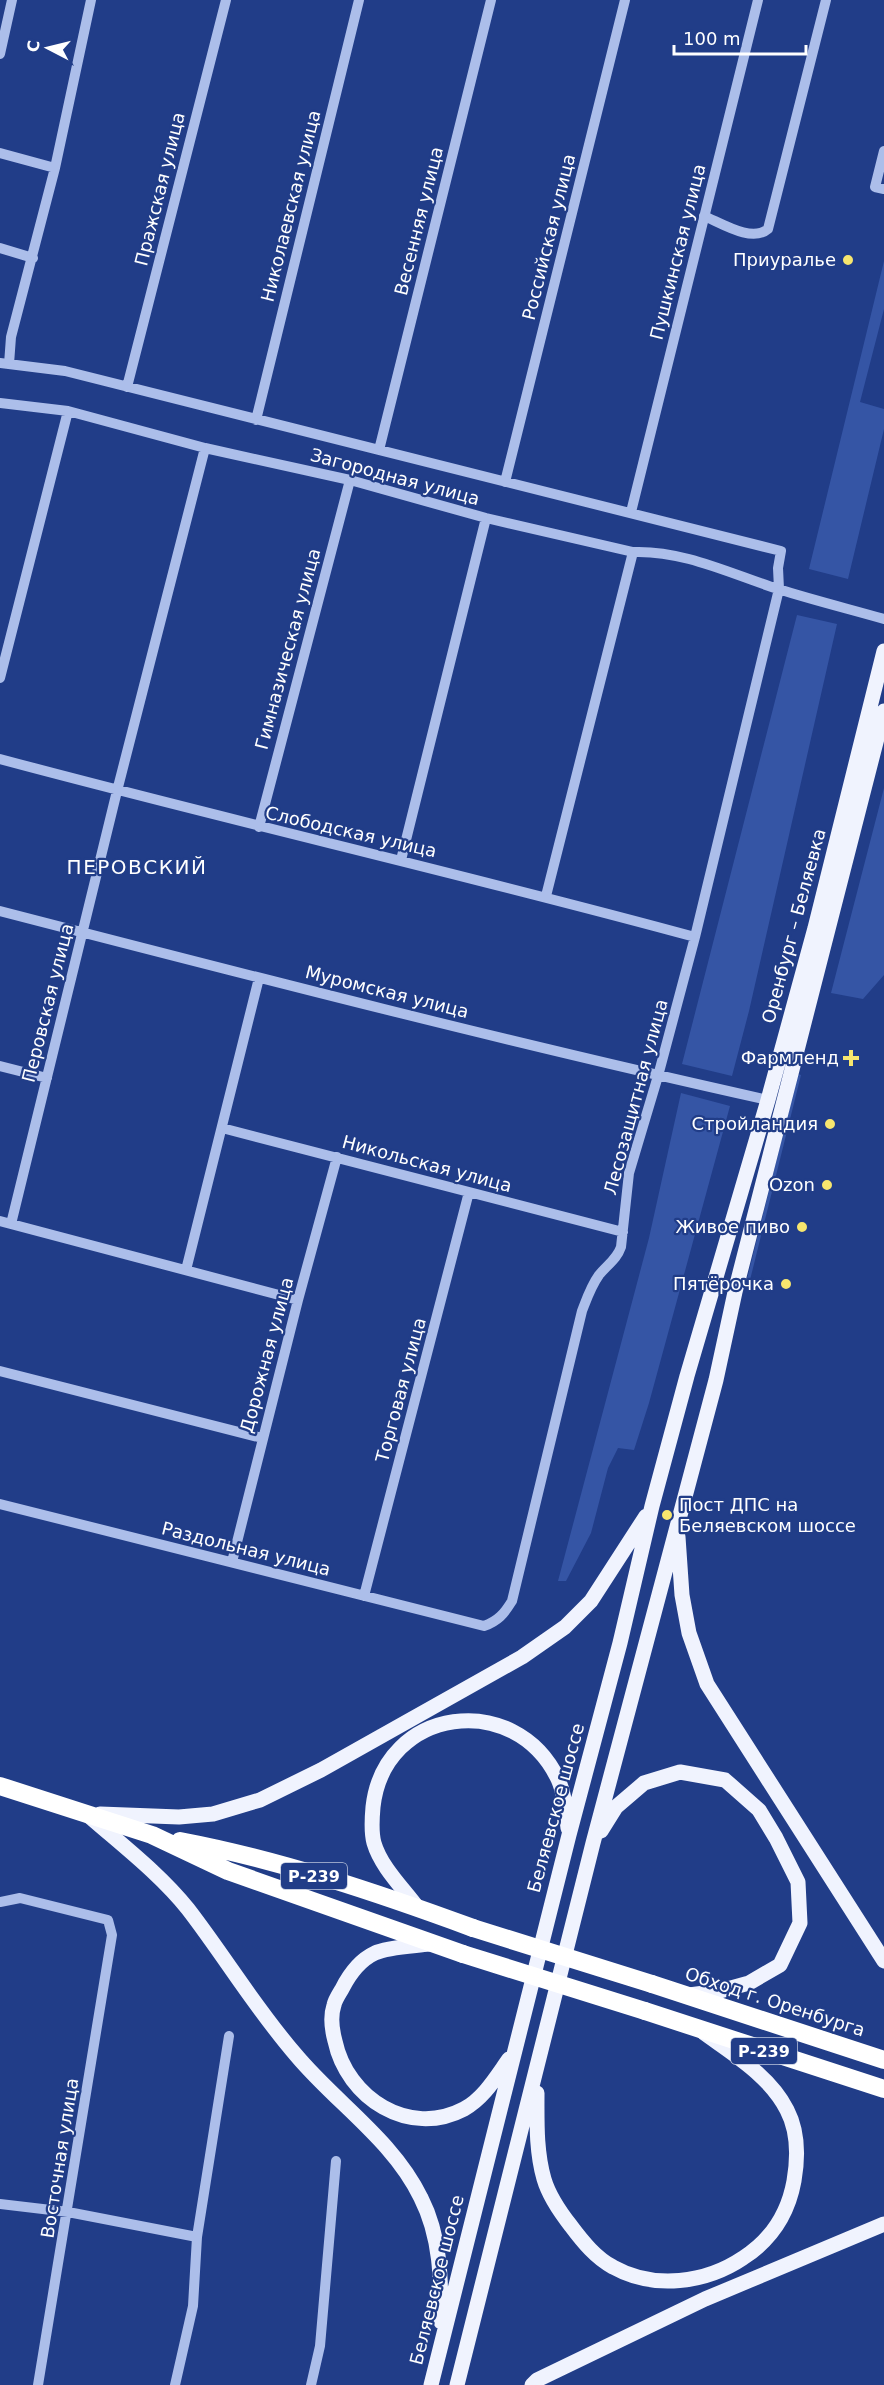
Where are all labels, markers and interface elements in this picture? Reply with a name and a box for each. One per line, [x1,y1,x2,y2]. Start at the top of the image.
north arrow [18,18,78,78]
scale bar [674,18,806,56]
text: 100 m [683,28,741,49]
text: С [23,39,44,53]
street label: Николаевская улица [257,108,325,304]
street label: Пражская улица [130,110,189,268]
street label: Весенняя улица [390,144,447,297]
street label: Российская улица [518,152,579,322]
street label: Пушкинская улица [645,162,710,342]
place label: Приуралье [733,249,836,270]
marker: Приуралье [841,253,855,267]
street label: Загородная улица [308,444,482,509]
street label: Гимназическая улица [251,546,325,752]
street label: Слободская улица [263,802,439,861]
street label: Оренбург – Беляевка [757,826,830,1026]
district label: ПЕРОВСКИЙ [67,855,207,879]
street label: Перовская улица [18,921,77,1085]
street label: Муромская улица [303,961,471,1022]
street label: Лесозащитная улица [599,997,672,1197]
place label: Фармленд [741,1047,839,1068]
marker: Фармленд [844,1051,858,1065]
place label: Стройландия [692,1113,818,1134]
marker: Стройландия [823,1117,837,1131]
street label: Никольская улица [340,1131,514,1196]
place label: Ozon [769,1174,815,1195]
marker: Ozon [820,1178,834,1192]
place label: Живое пиво [675,1216,790,1237]
marker: Живое пиво [795,1220,809,1234]
place label: Пятёрочка [673,1273,774,1294]
street label: Дорожная улица [236,1275,297,1435]
marker: Пятёрочка [779,1277,793,1291]
street label: Торговая улица [371,1315,430,1466]
place label: Пост ДПС на Беляевском шоссе [679,1494,856,1536]
marker: Пост ДПС на Беляевском шоссе [660,1508,674,1522]
street label: Раздольная улица [159,1517,333,1580]
street label: Беляевское шоссе [523,1721,588,1895]
road number: Р-239 [281,1863,347,1889]
street label: Обход г. Оренбурга [682,1962,868,2041]
road number: Р-239 [731,2038,797,2064]
street label: Восточная улица [36,2076,83,2240]
street label: Беляевское шоссе [405,2193,468,2367]

